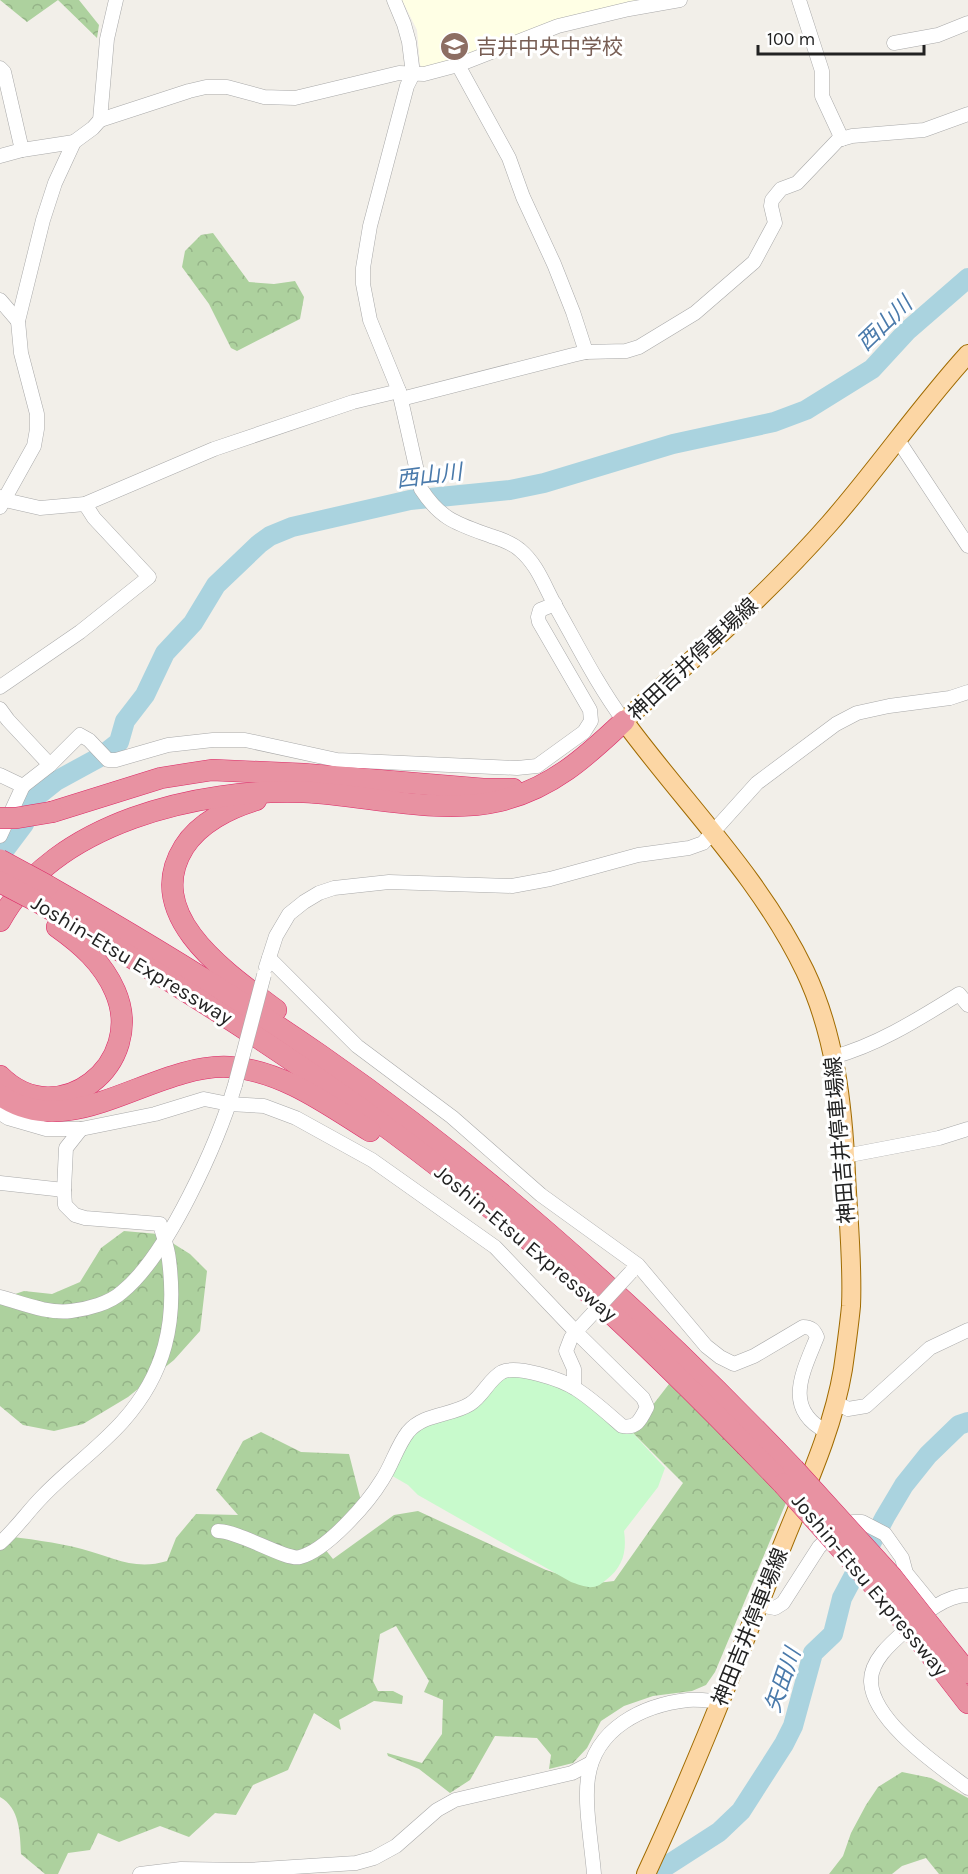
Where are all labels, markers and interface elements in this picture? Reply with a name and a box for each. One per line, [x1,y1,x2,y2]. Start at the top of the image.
scale bar [758,18,924,56]
text: 100 m [767,28,815,50]
school or university icon: 吉井中央中学校 [439,31,471,63]
place label: 吉井中央中学校 [476,35,623,59]
water label: 西山川 [852,290,919,356]
water label: 西山川 [395,459,465,493]
street label: 神田吉井停車場線 [623,593,763,725]
street label: Joshin-Etsu Expressway [27,890,237,1030]
street label: 神田吉井停車場線 [821,1055,859,1225]
street label: Joshin-Etsu Expressway [430,1160,622,1326]
street label: Joshin-Etsu Expressway [787,1489,953,1681]
street label: 神田吉井停車場線 [707,1545,793,1709]
water label: 矢田川 [760,1643,807,1716]

